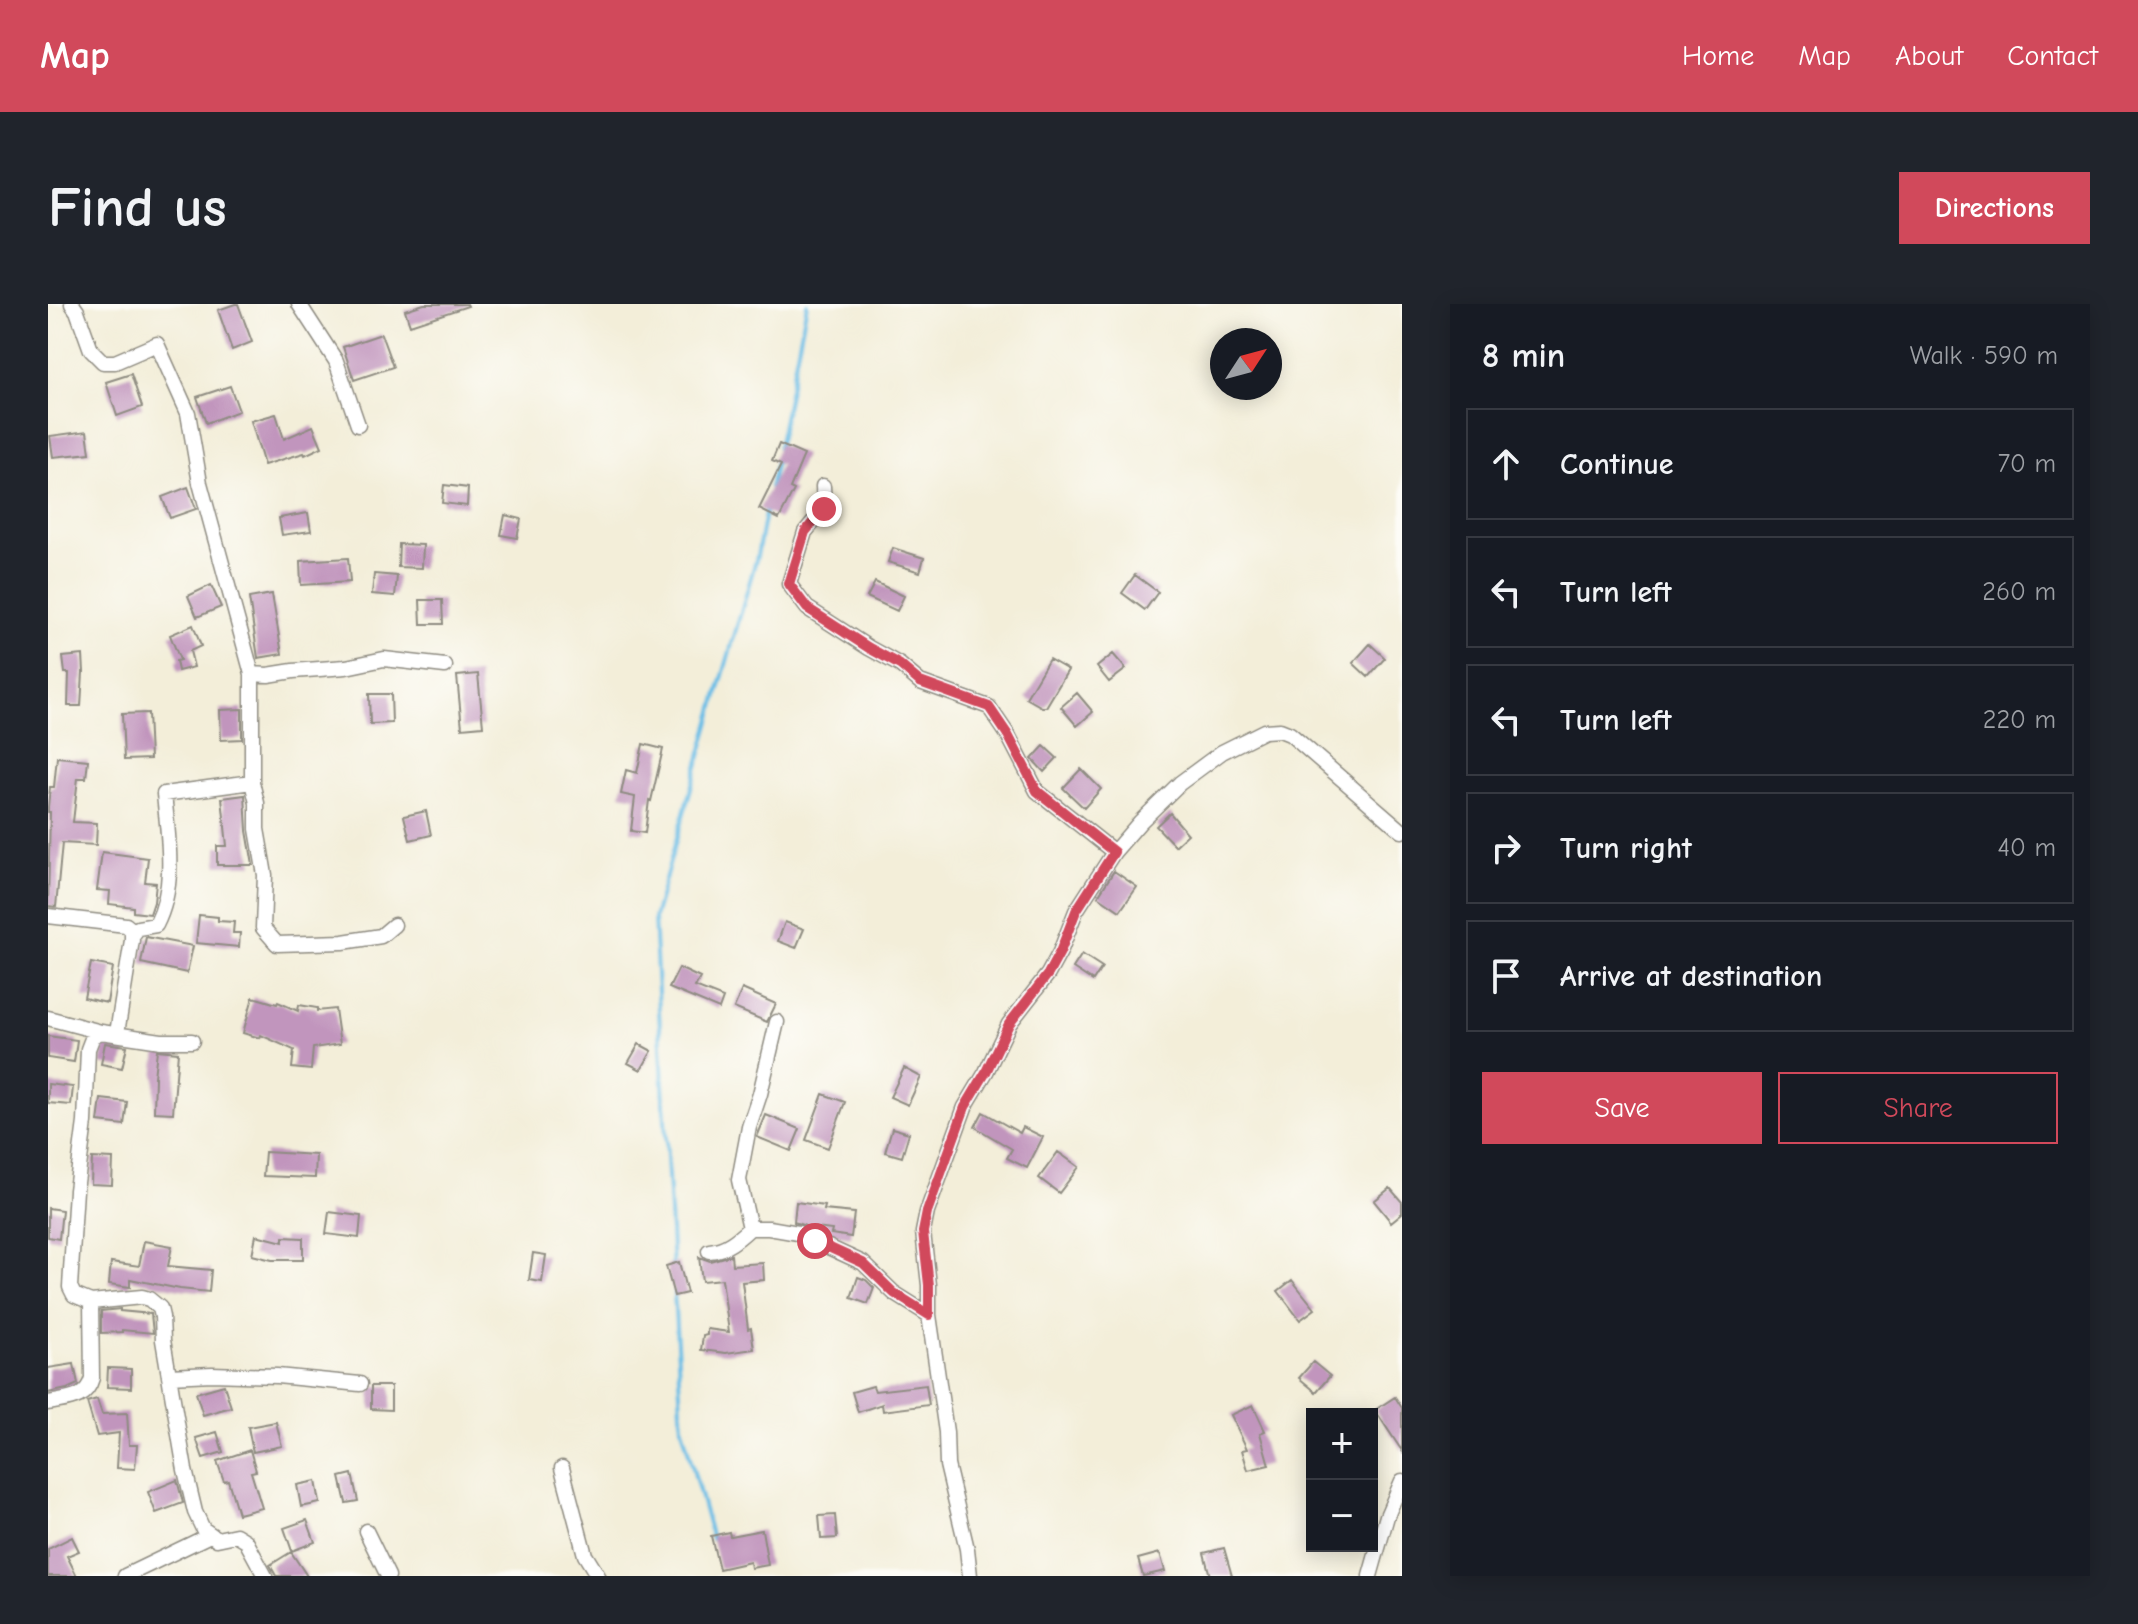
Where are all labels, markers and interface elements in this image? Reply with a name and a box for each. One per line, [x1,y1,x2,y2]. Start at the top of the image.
text: Map [40,34,110,78]
text: Home [1682,40,1754,72]
text: Map [1798,40,1851,72]
text: About [1895,40,1963,72]
text: Contact [2007,40,2098,72]
button: Directions [1899,172,2090,244]
text: Find us [48,176,227,240]
north arrow [1210,328,1282,400]
text: 8 min [1482,336,1565,376]
text: Walk · 590 m [1910,341,2058,371]
icon: ahead [1484,442,1528,486]
text: Continue [1560,447,1674,482]
text: 70 m [1998,449,2056,479]
route end [806,491,842,527]
icon: left [1484,570,1528,614]
text: Turn left [1560,575,1672,610]
text: 260 m [1982,577,2056,607]
icon: left [1484,698,1528,742]
text: Turn left [1560,703,1672,738]
text: 220 m [1983,705,2056,735]
icon: right [1484,826,1528,870]
text: Turn right [1560,831,1692,866]
text: 40 m [1997,833,2056,863]
icon: arrive [1484,954,1528,998]
text: Arrive at destination [1560,959,1822,994]
button: Save [1482,1072,1762,1144]
button: Share [1778,1072,2058,1144]
route start [797,1223,833,1259]
map controls [1306,1408,1378,1552]
button: + [1306,1408,1378,1480]
button: − [1306,1480,1378,1552]

